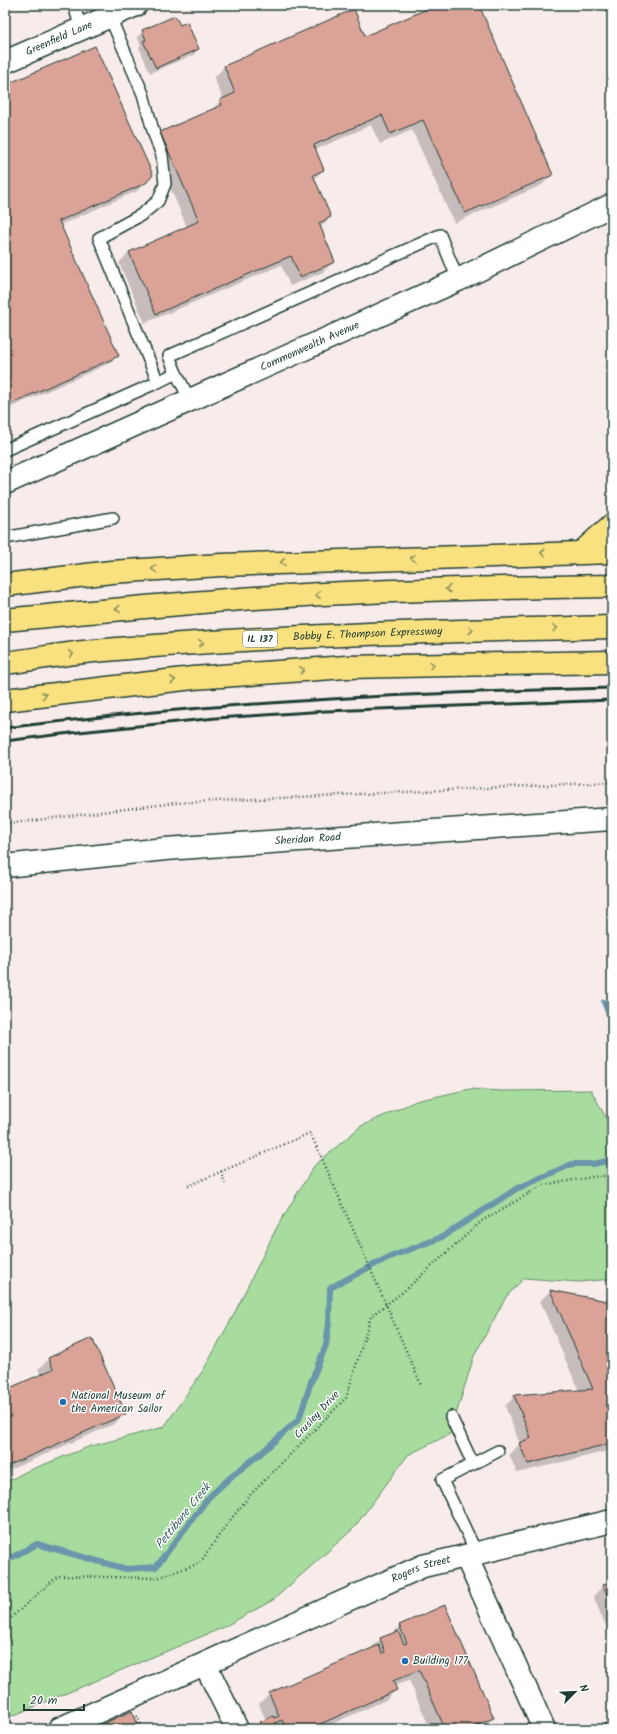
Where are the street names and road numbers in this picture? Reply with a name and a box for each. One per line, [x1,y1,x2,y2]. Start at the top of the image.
street label: Greenfield Lane [23,16,96,61]
street label: Commonwealth Avenue [257,316,362,377]
street label: Bobby E. Thompson Expressway [292,622,443,646]
road number: IL 137 [243,631,277,647]
street label: Sheridan Road [274,828,342,851]
street label: Crusley Drive [290,1387,344,1443]
street label: Rogers Street [388,1551,453,1588]

